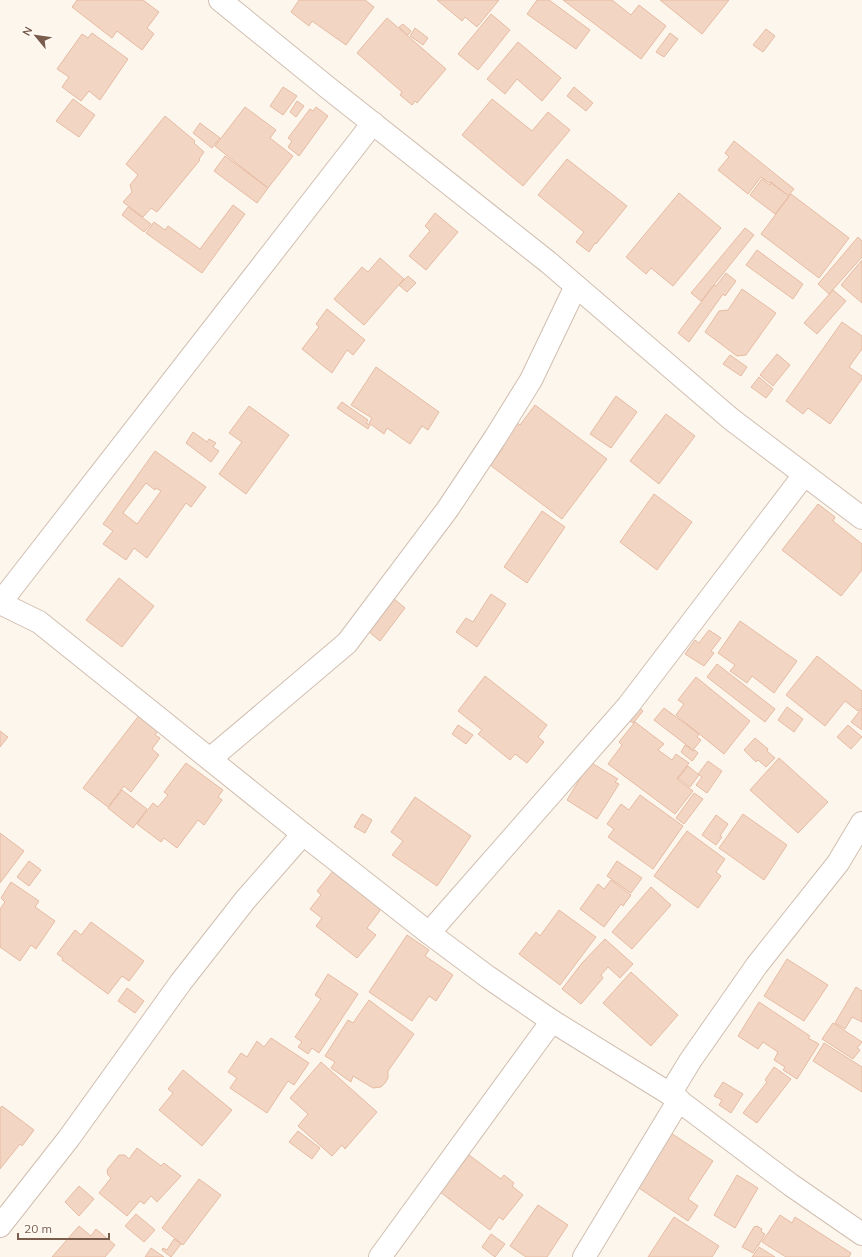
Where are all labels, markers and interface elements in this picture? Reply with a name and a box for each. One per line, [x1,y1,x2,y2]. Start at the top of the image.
north arrow [16,16,56,56]
text: N [19,24,35,38]
scale bar [18,1215,109,1241]
text: 20 m [24,1221,52,1236]

